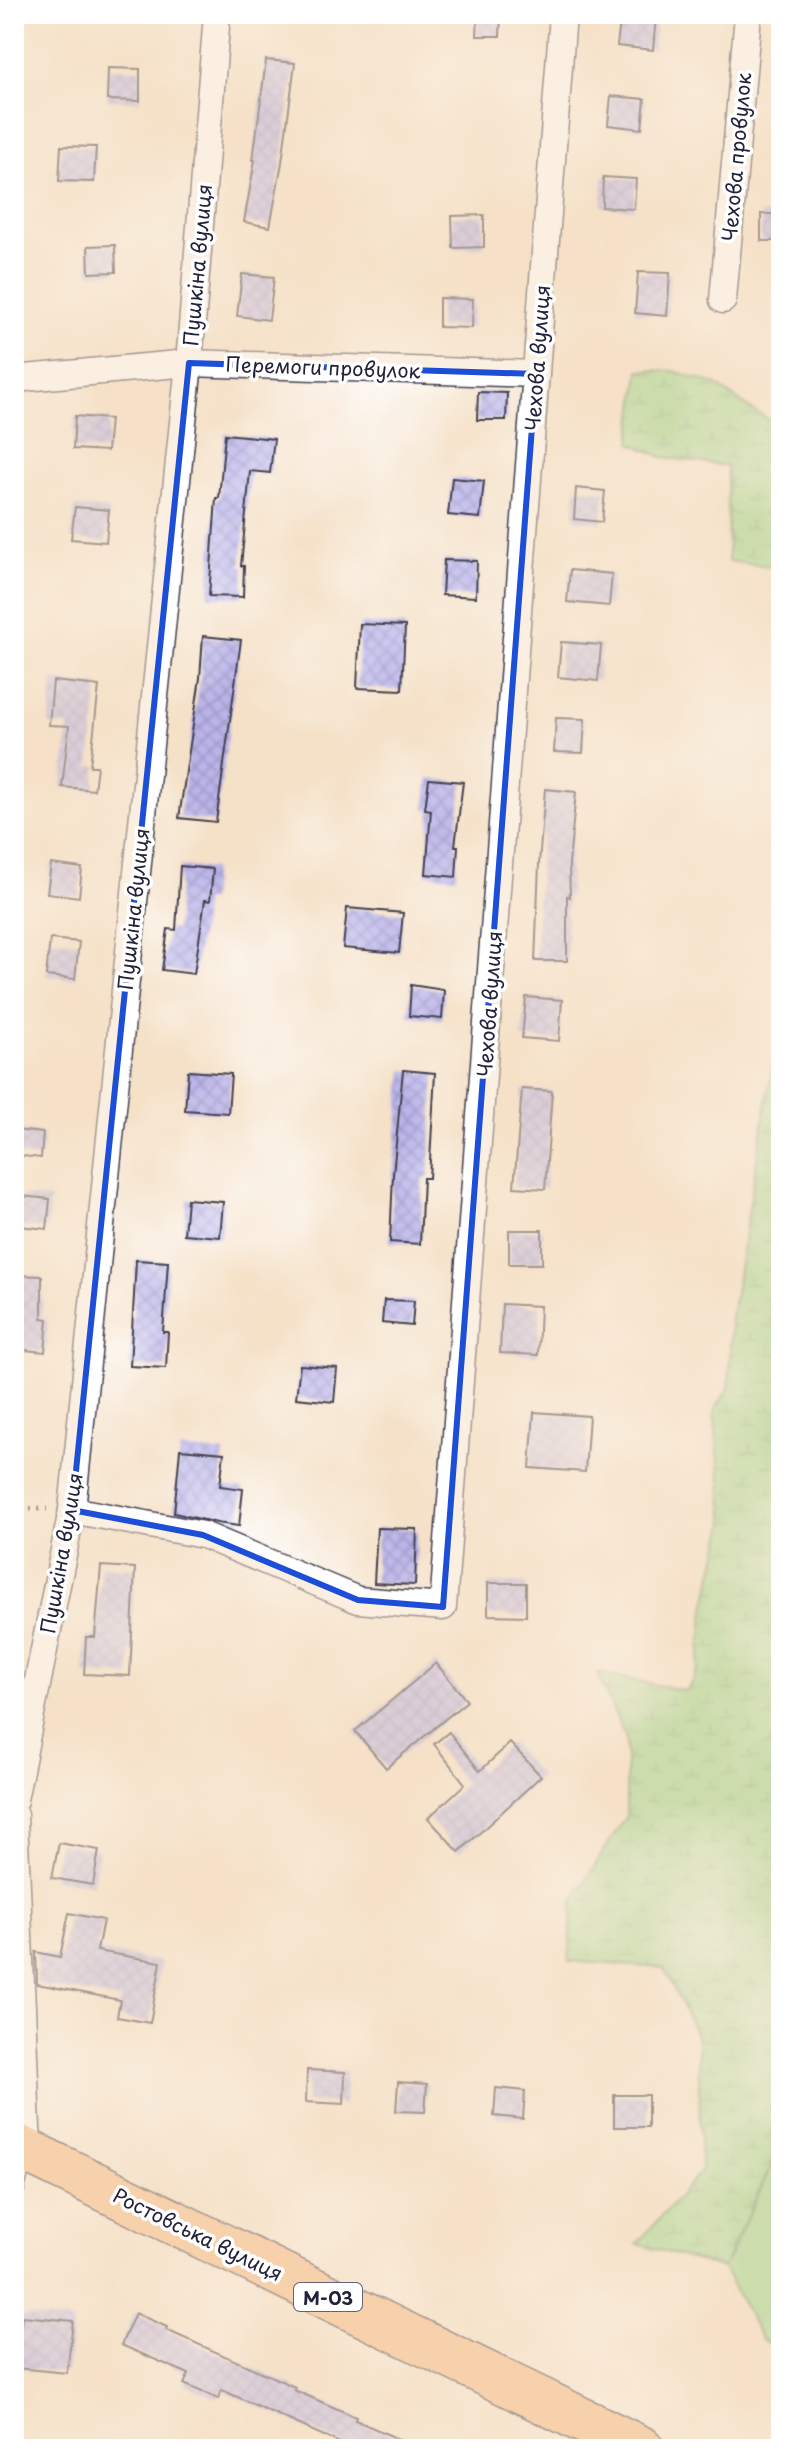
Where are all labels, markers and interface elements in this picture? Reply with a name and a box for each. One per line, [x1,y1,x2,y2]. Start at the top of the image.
street label: Чехова провулок [714,71,758,243]
street label: Пушкіна вулиця [175,183,219,347]
street label: Чехова вулиця [517,284,557,432]
street label: Перемоги провулок [225,349,421,385]
street label: Пушкіна вулиця [110,827,156,991]
street label: Чехова вулиця [469,930,509,1078]
street label: Пушкіна вулиця [32,1470,90,1636]
street label: Ростовська вулиця [108,2180,288,2288]
road number: М-03 [294,2283,362,2311]

